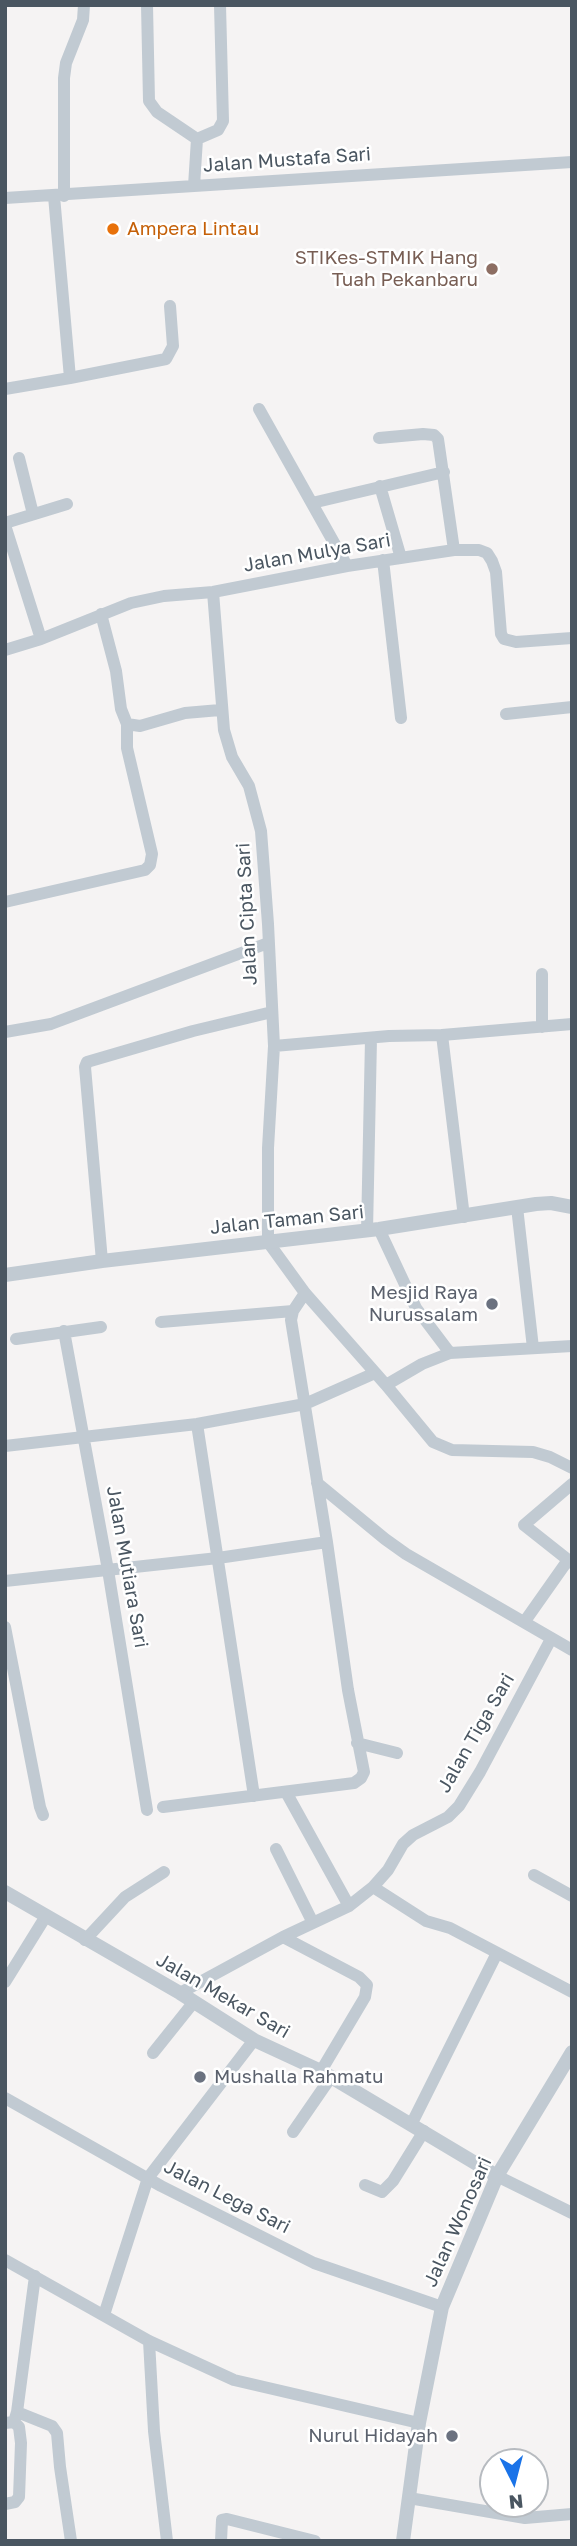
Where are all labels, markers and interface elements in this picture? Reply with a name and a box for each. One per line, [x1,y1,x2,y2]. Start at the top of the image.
street label: Jalan Mustafa Sari [202,143,372,177]
place label: Ampera Lintau [127,218,259,240]
marker: Ampera Lintau [105,221,121,237]
place label: STIKes-STMIK Hang Tuah Pekanbaru [295,247,478,291]
marker: STIKes-STMIK Hang Tuah Pekanbaru [484,261,500,277]
street label: Jalan Mulya Sari [242,529,392,577]
street label: Jalan Cipta Sari [232,842,262,986]
street label: Jalan Taman Sari [209,1201,365,1239]
place label: Mesjid Raya Nurussalam [369,1282,478,1326]
marker: Mesjid Raya Nurussalam [484,1296,500,1312]
street label: Jalan Mutiara Sari [102,1484,152,1650]
street label: Jalan Tiga Sari [433,1669,519,1797]
street label: Jalan Mekar Sari [152,1948,294,2044]
place label: Mushalla Rahmatu [214,2066,384,2088]
marker: Mushalla Rahmatu [192,2069,208,2085]
street label: Jalan Wonosari [419,2154,497,2290]
street label: Jalan Lega Sari [160,2155,294,2239]
place label: Nurul Hidayah [308,2425,438,2447]
marker: Nurul Hidayah [444,2428,460,2444]
north arrow [479,2448,549,2518]
text: N [508,2490,524,2515]

